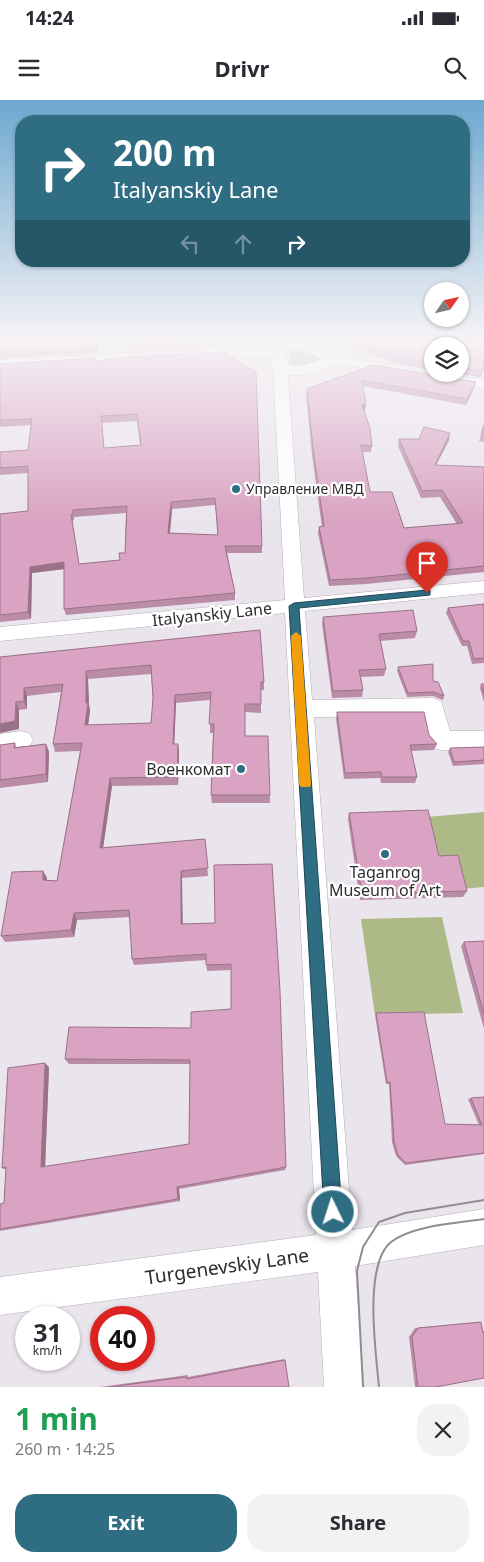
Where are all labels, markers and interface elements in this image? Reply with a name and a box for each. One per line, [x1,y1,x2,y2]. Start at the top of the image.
text: 14:24 [25,5,74,31]
text: Drivr [215,53,269,83]
icon: menu [15,54,43,82]
icon: search [441,54,469,82]
text: 200 m [113,129,216,176]
icon: right [30,135,95,200]
text: Italyanskiy Lane [113,174,278,204]
icon: left [176,230,204,258]
icon: ahead [229,230,257,258]
icon: right [282,230,310,258]
north arrow [424,282,469,328]
map controls [424,282,469,382]
button: layers [424,337,469,382]
place label: Управление МВД [246,479,365,498]
marker: Управление МВД [230,483,242,495]
pin [406,542,448,593]
icon: arrive [413,549,441,577]
street label: Italyanskiy Lane [151,597,273,631]
place label: Военкомат [146,758,232,780]
marker: Военкомат [235,763,247,775]
marker: Taganrog Museum of Art [379,848,391,860]
place label: Taganrog Museum of Art [329,861,441,901]
position arrow [306,1185,358,1237]
street label: Turgenevskiy Lane [143,1242,311,1290]
speed limit sign: 40 [90,1306,155,1371]
text: 31 [33,1315,62,1349]
text: km/h [33,1342,62,1359]
text: 1 min [15,1398,98,1439]
button: close [417,1404,469,1456]
text: 260 m · 14:25 [15,1438,115,1460]
button: Exit [15,1494,237,1552]
button: Share [247,1494,469,1552]

